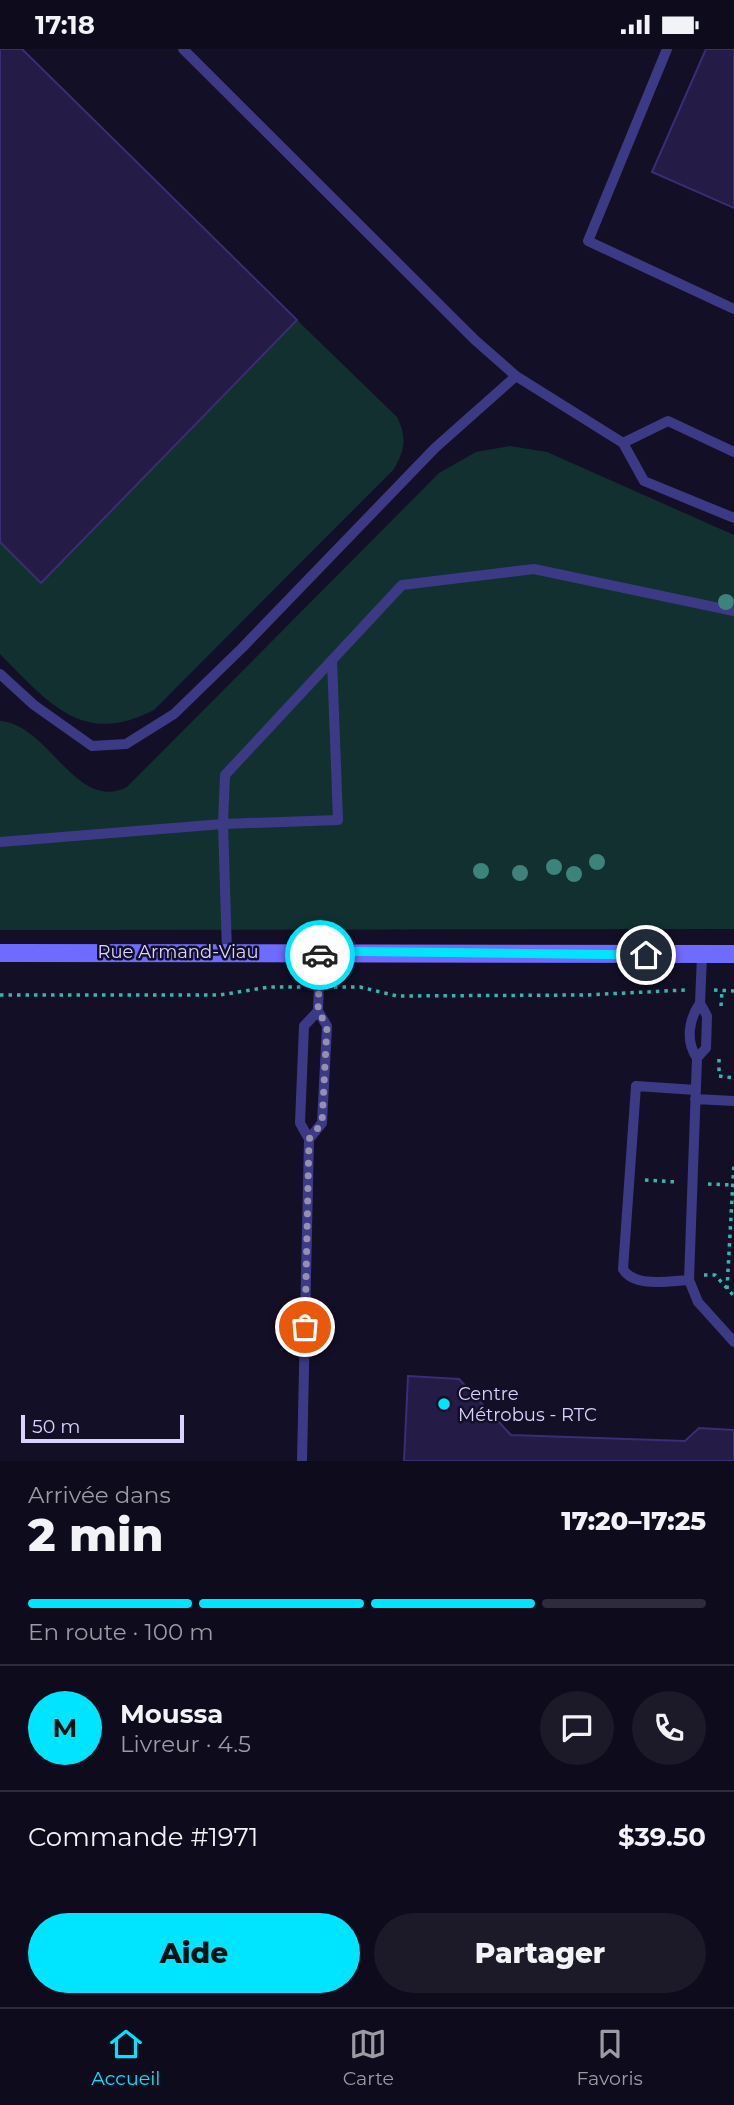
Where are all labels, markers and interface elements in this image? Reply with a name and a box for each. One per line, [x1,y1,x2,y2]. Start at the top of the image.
text: 17:18 [35,9,95,41]
courier [285,920,355,990]
pin [616,925,676,985]
icon: car [301,936,339,974]
icon: home [627,936,665,974]
street label: Rue Armand-Viau [97,941,259,963]
pin [275,1297,335,1357]
icon: bag [286,1308,324,1346]
place label: Centre Métrobus - RTC [458,1383,597,1426]
marker: Centre Métrobus - RTC [436,1396,452,1412]
scale bar [21,1412,184,1444]
text: 50 m [32,1415,80,1438]
text: Arrivée dans [28,1481,171,1509]
text: 17:20–17:25 [561,1505,706,1537]
text: 2 min [28,1506,163,1563]
text: En route · 100 m [28,1618,214,1646]
button: chat [540,1691,614,1765]
button: phone [632,1691,706,1765]
text: Moussa [120,1698,223,1730]
text: M [53,1712,77,1744]
text: Livreur · 4.5 [120,1730,251,1758]
text: Commande #1971 [28,1821,258,1853]
text: $39.50 [618,1821,706,1853]
button: Aide [28,1913,360,1993]
button: Partager [374,1913,706,1993]
tab: Accueil [91,2025,160,2090]
tab: Carte [343,2025,394,2090]
tab: Favoris [576,2025,643,2090]

